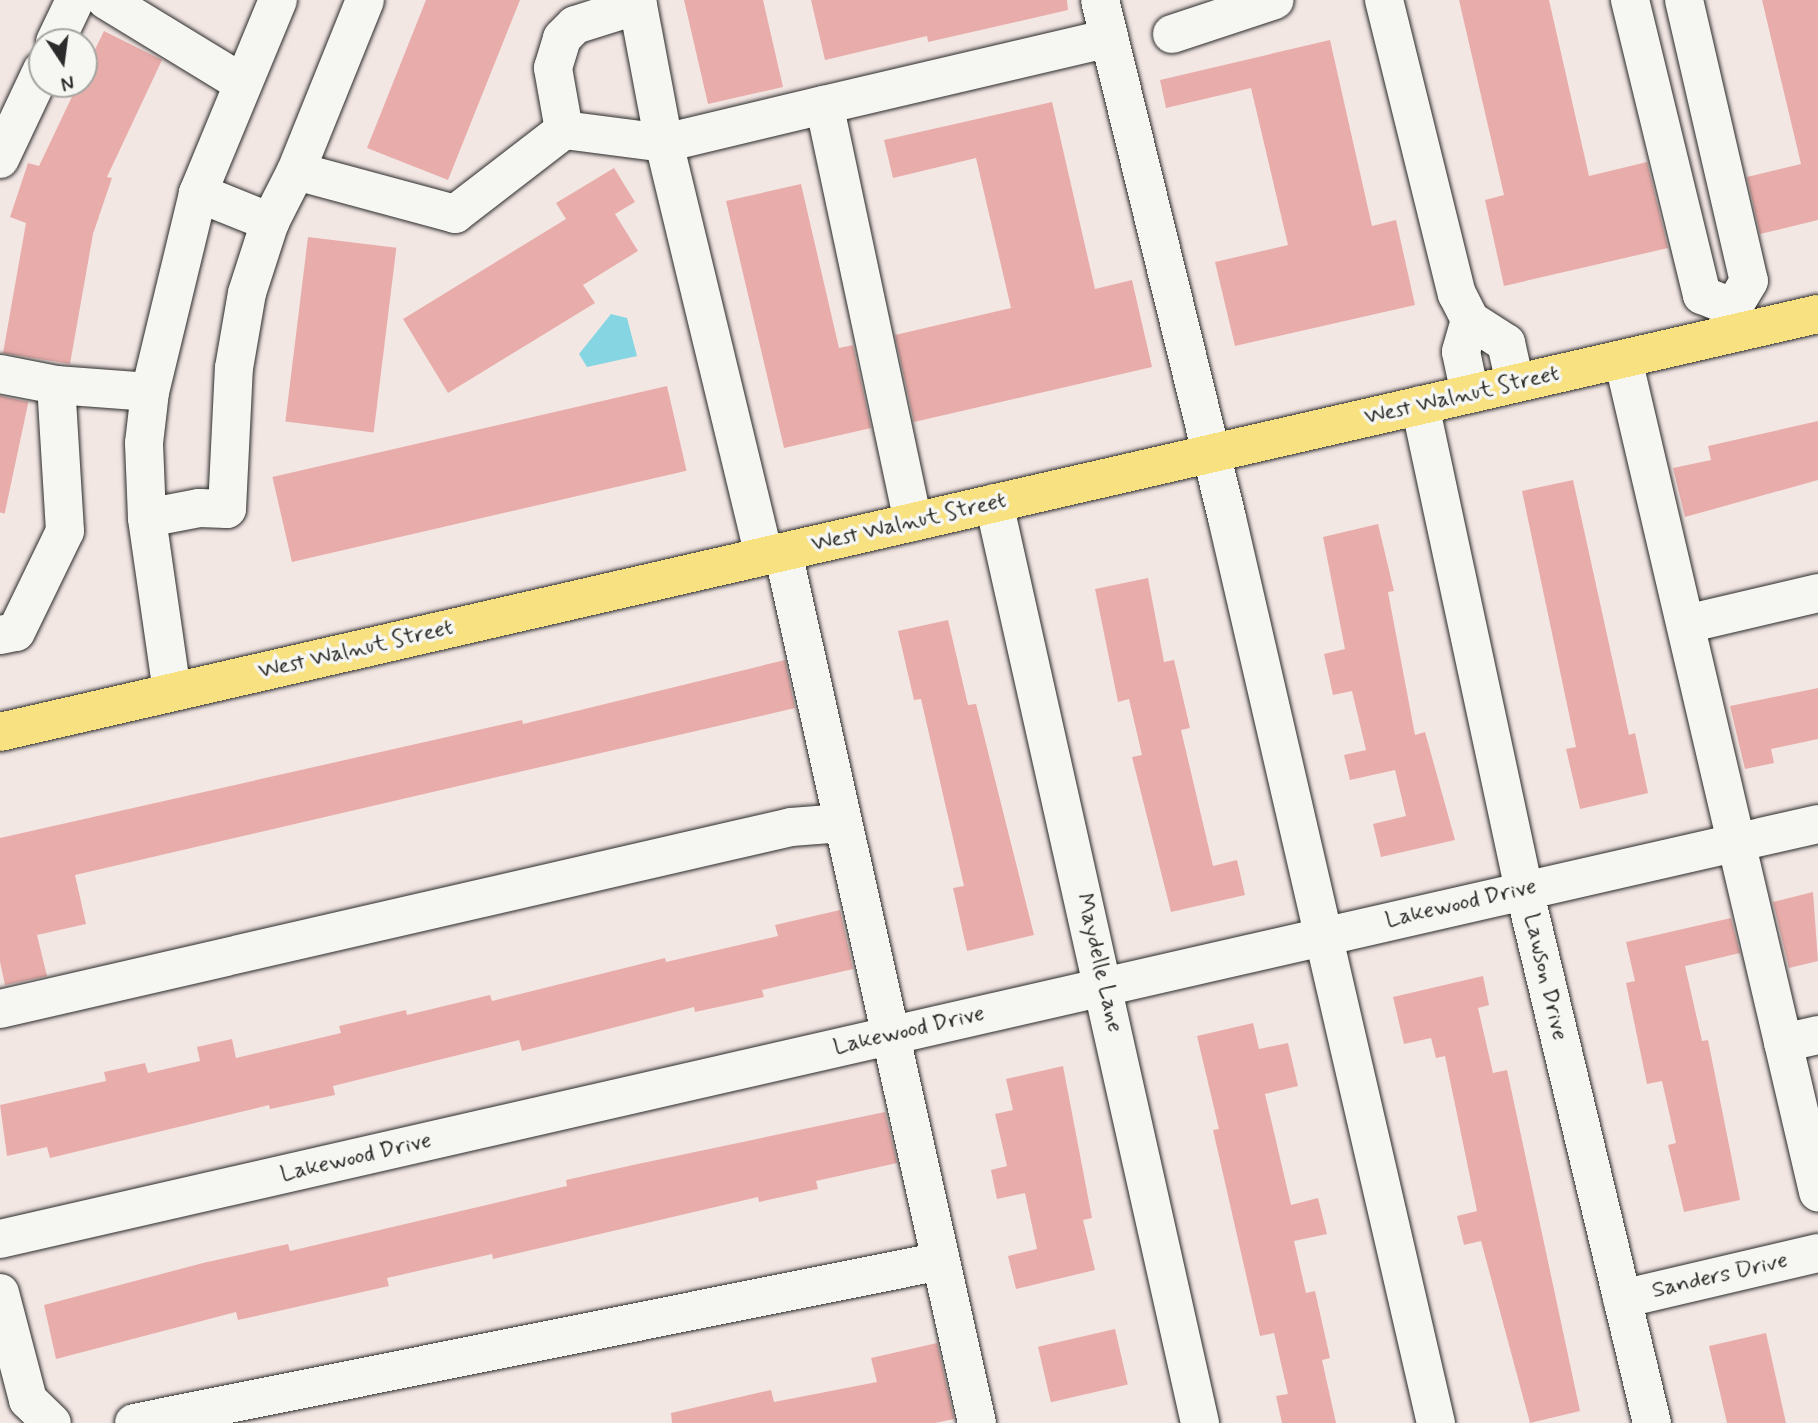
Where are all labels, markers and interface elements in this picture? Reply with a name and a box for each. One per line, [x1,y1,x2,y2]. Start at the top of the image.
north arrow [28,28,98,98]
text: N [58,68,76,96]
street label: West Walnut Street [1360,360,1564,432]
street label: West Walnut Street [807,487,1011,559]
street label: West Walnut Street [254,614,458,686]
street label: Lakewood Drive [1383,873,1539,935]
street label: Maydelle Lane [1069,890,1129,1036]
street label: Lawson Drive [1517,912,1573,1042]
street label: Lakewood Drive [831,1000,987,1062]
street label: Lakewood Drive [278,1127,434,1189]
street label: Sanders Drive [1650,1247,1790,1305]

